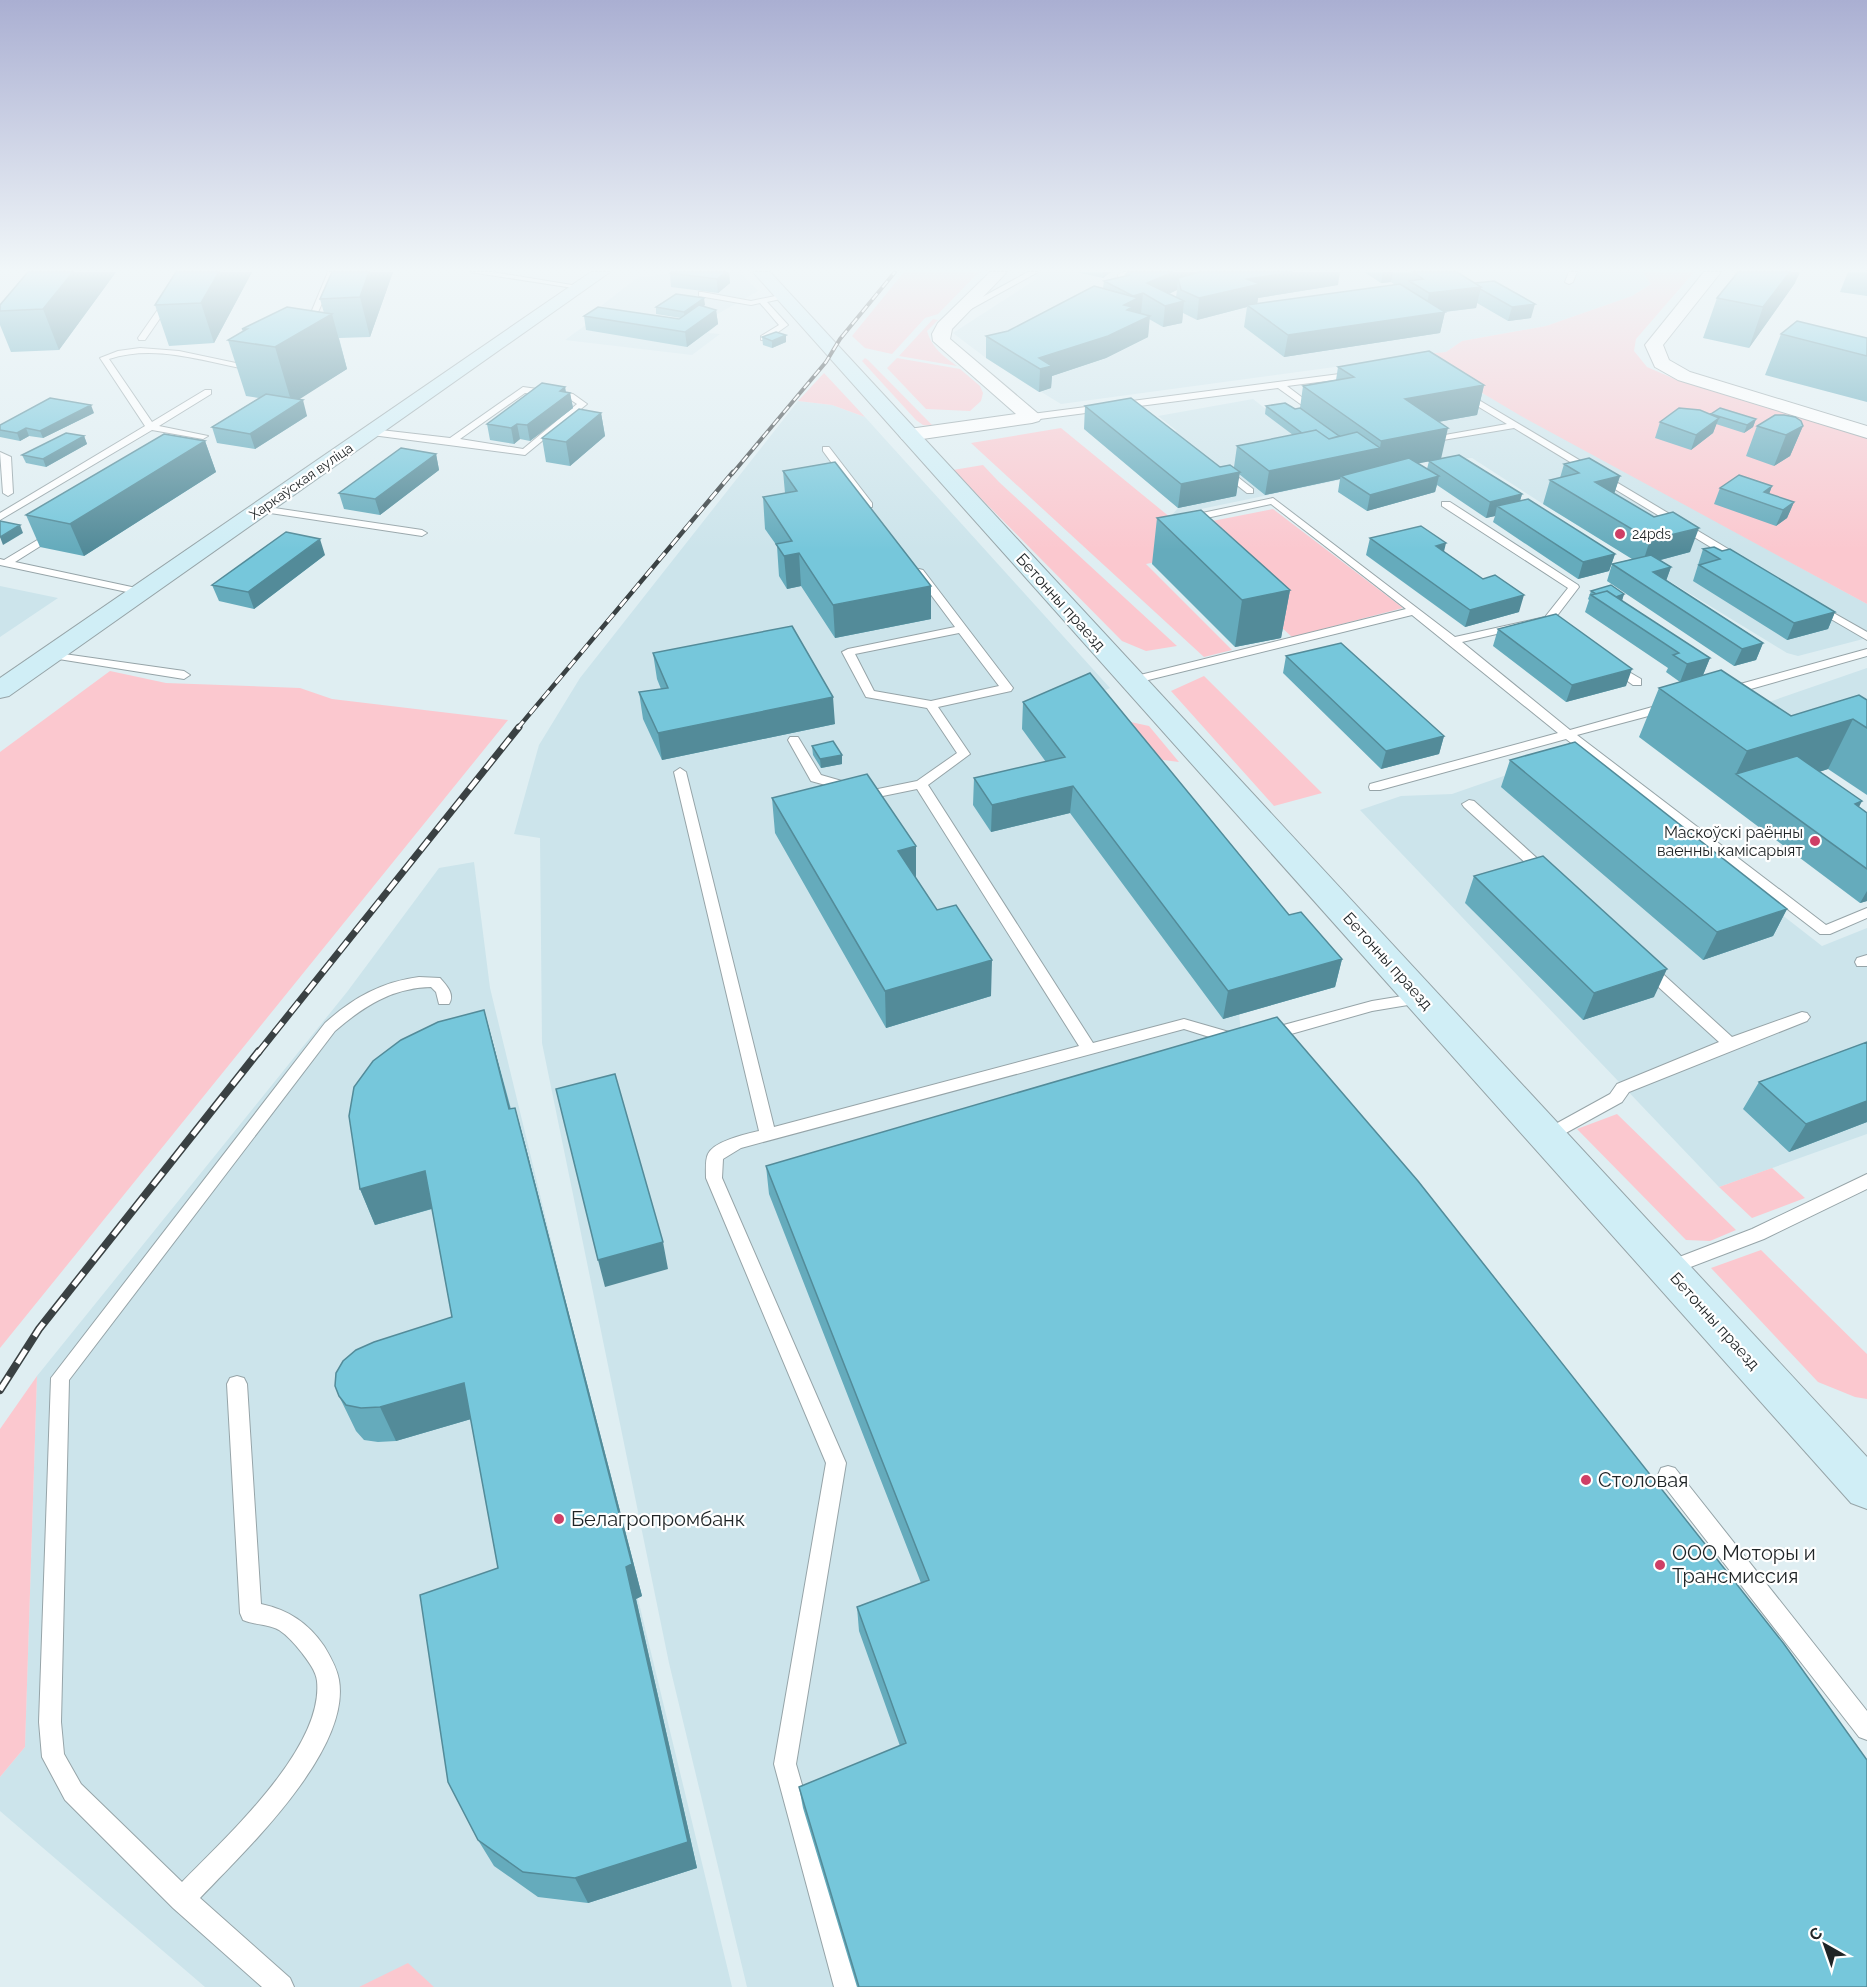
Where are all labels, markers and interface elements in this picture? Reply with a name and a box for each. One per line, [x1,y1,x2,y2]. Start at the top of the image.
street label: Харкаўская вуліца [246,439,356,523]
place label: 24pds [1632,526,1671,542]
marker: 24pds [1613,527,1627,541]
street label: Бетонны праезд [1012,549,1110,655]
place label: Маскоўскі раённы ваенны камісарыят [1657,823,1803,860]
marker: Маскоўскі раённы ваенны камісарыят [1808,834,1822,848]
street label: Бетонны праезд [1339,908,1437,1014]
street label: Бетонны праезд [1666,1268,1764,1374]
place label: Столовая [1598,1468,1688,1492]
marker: Столовая [1579,1473,1593,1487]
place label: Белагропромбанк [571,1507,745,1531]
marker: Белагропромбанк [552,1512,566,1526]
place label: ООО Моторы и Трансмиссия [1672,1541,1816,1588]
marker: ООО Моторы и Трансмиссия [1653,1558,1667,1572]
north arrow [1795,1915,1855,1975]
text: С [1805,1923,1826,1945]

